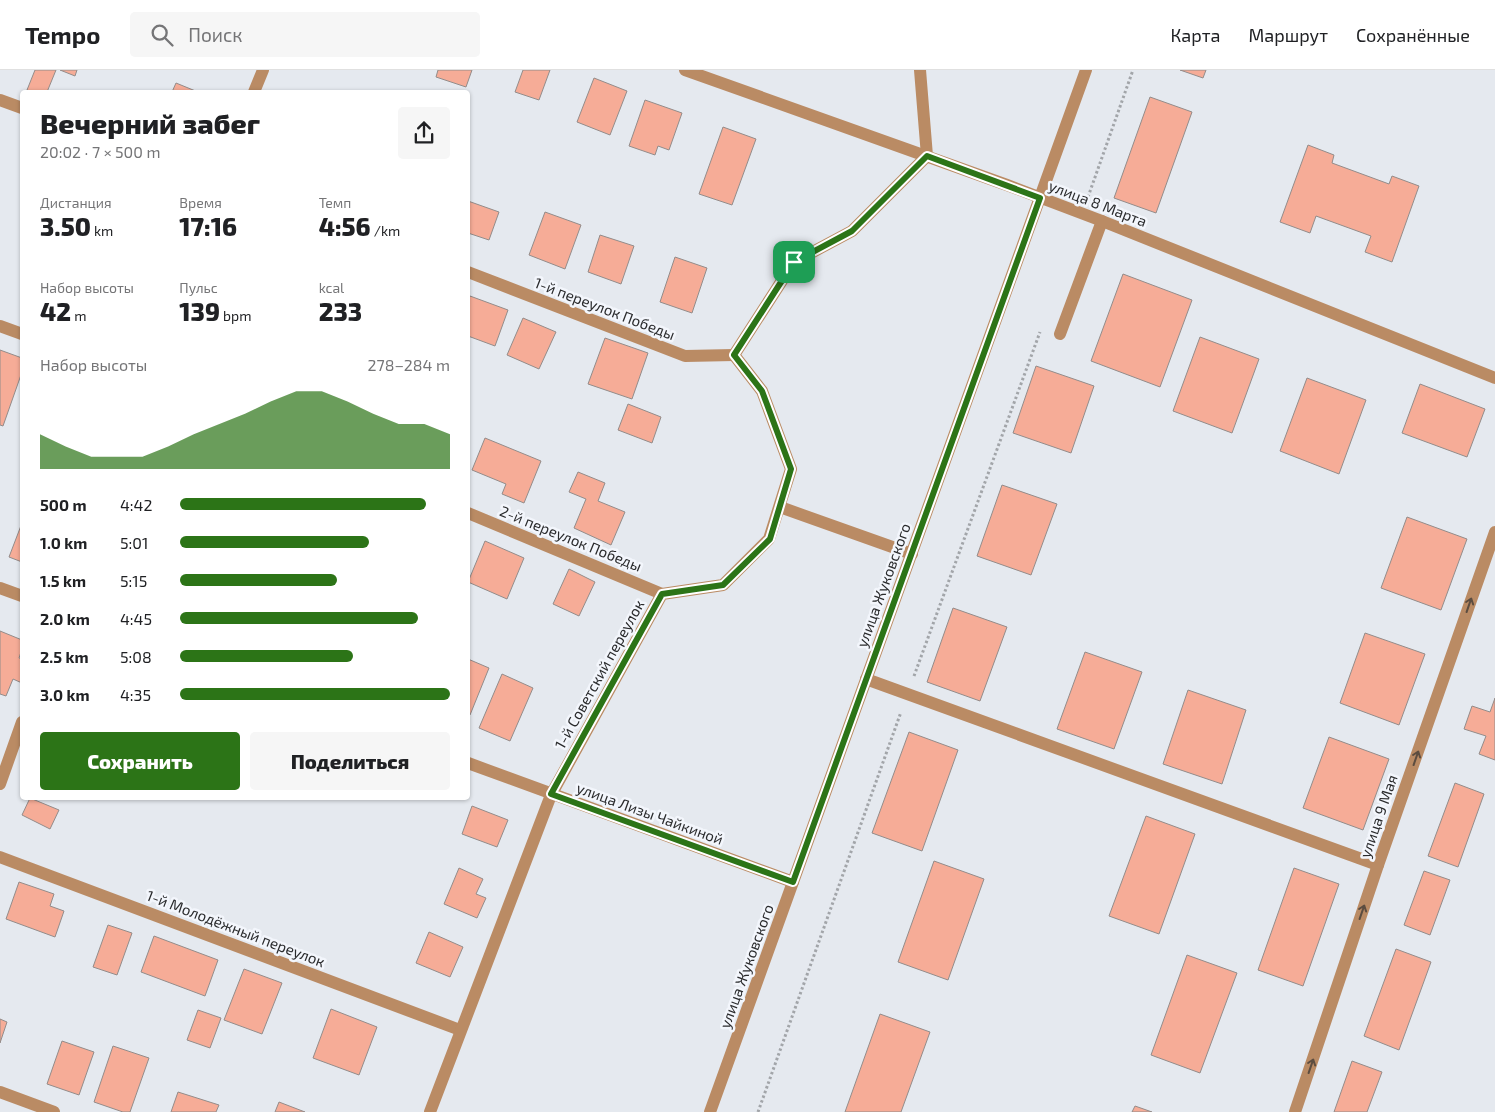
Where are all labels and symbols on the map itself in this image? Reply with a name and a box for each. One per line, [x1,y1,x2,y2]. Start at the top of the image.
street label: улица 8 Марта [1046,176,1150,231]
pin [773,241,815,283]
street label: 1-й переулок Победы [532,273,678,344]
street label: 2-й переулок Победы [497,501,645,576]
street label: улица Жуковского [852,520,915,650]
street label: 1-й Советский переулок [551,596,648,752]
one-way arrow [1465,597,1475,613]
one-way arrow [1412,751,1421,767]
street label: улица 9 Мая [1355,772,1402,860]
street label: улица Лизы Чайкиной [574,778,726,849]
street label: 1-й Молодёжный переулок [144,886,328,971]
street label: улица Жуковского [715,901,778,1031]
one-way arrow [1358,904,1368,920]
one-way arrow [1306,1058,1316,1074]

